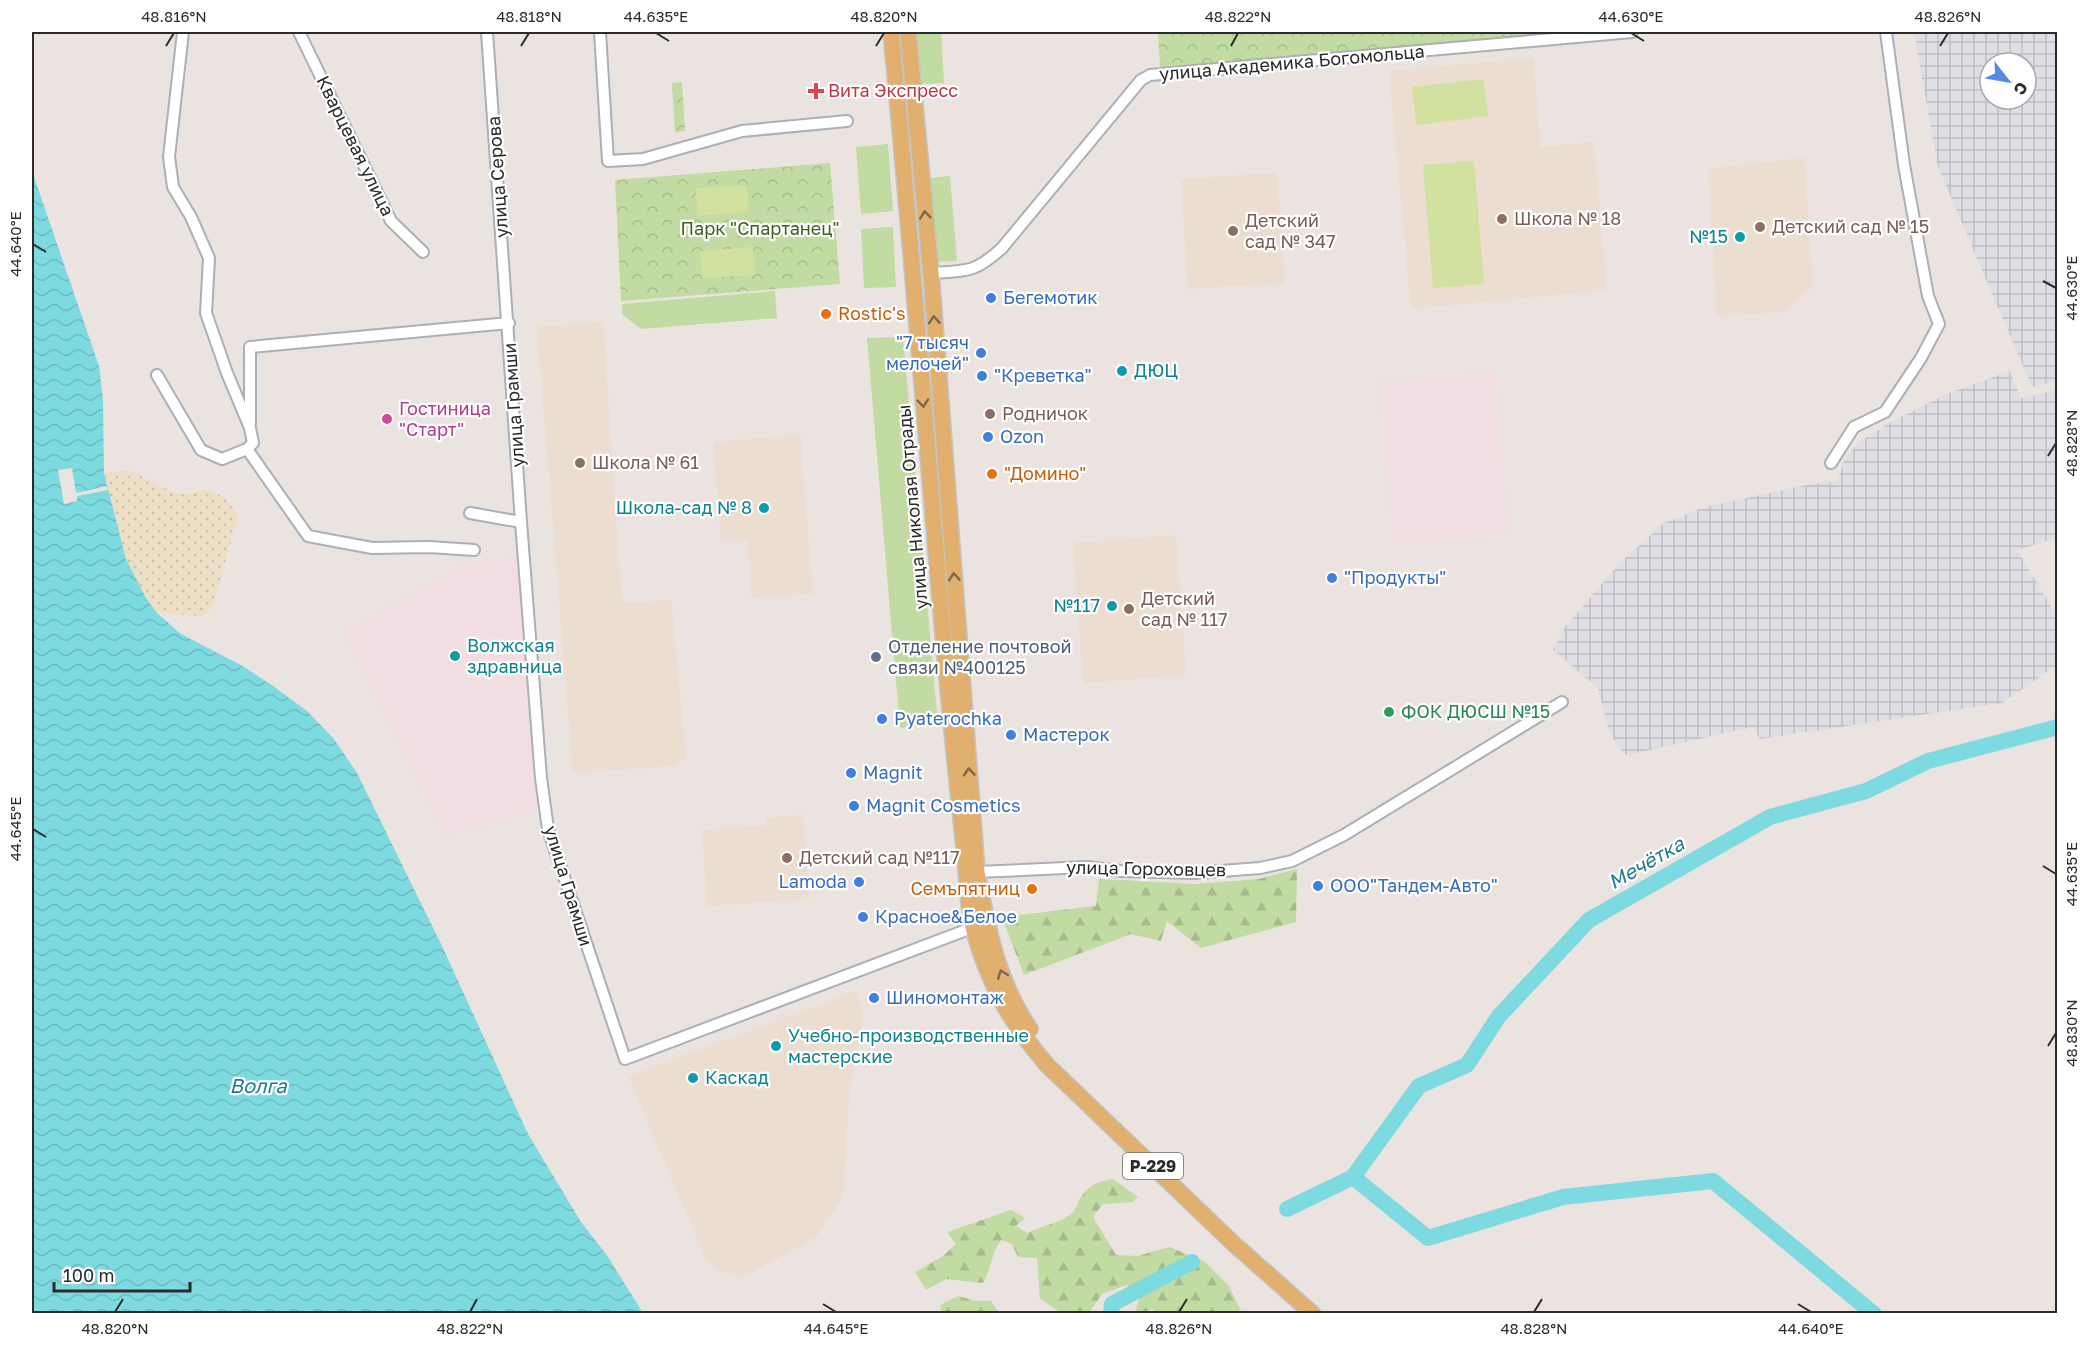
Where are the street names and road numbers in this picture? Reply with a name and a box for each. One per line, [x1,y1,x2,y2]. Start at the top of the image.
street label: улица Академика Богомольца [1158,39,1426,85]
street label: Кварцевая улица [312,72,399,219]
street label: улица Серова [482,115,512,239]
street label: улица Грамши [498,342,528,468]
street label: улица Николая Отрады [892,404,932,610]
street label: улица Грамши [540,823,598,949]
street label: улица Гороховцев [1066,856,1226,880]
road number: Р-229 [1123,1153,1183,1179]

